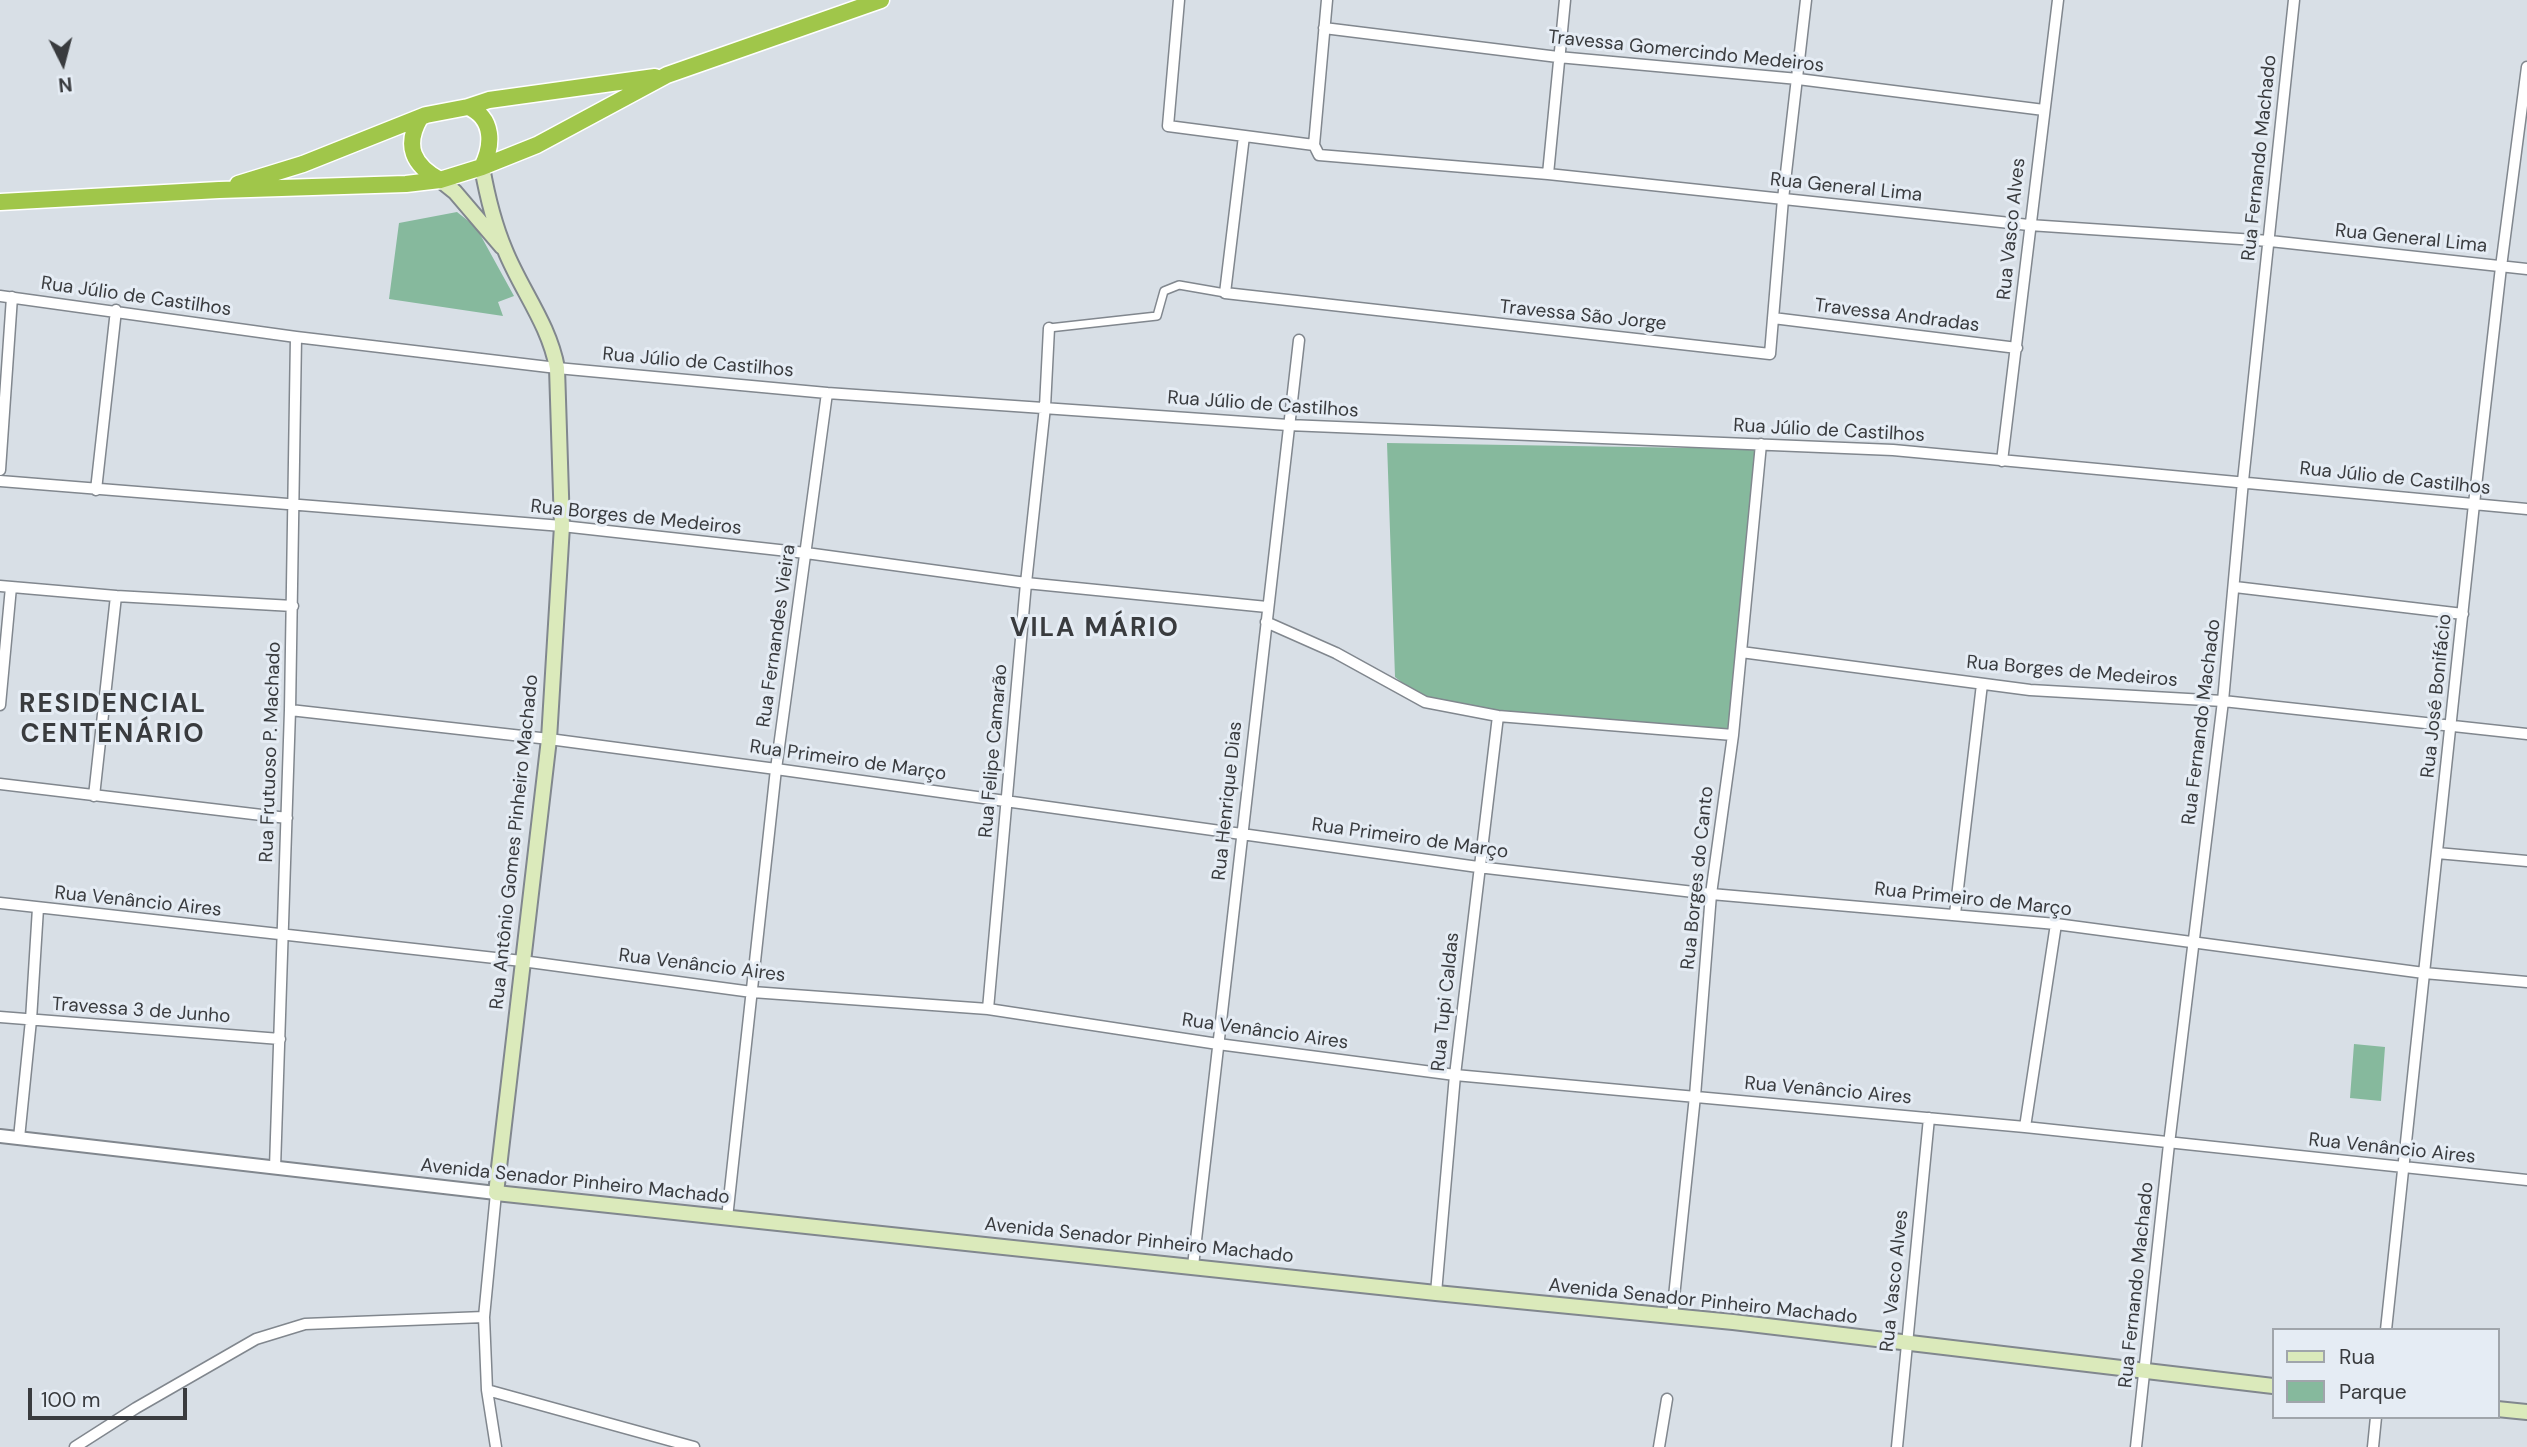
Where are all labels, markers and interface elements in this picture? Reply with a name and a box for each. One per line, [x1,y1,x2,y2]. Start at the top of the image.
street label: Travessa Gomercindo Medeiros [1547,26,1825,78]
north arrow [28,28,98,98]
street label: Rua Fernando Machado [2238,54,2282,262]
text: N [57,71,73,98]
street label: Rua Vasco Alves [1993,157,2031,301]
street label: Rua General Lima [1769,169,1923,207]
street label: Rua General Lima [2334,220,2488,258]
street label: Rua Júlio de Castilhos [39,272,233,322]
street label: Travessa Andradas [1813,295,1981,337]
street label: Travessa São Jorge [1498,296,1668,336]
street label: Rua Júlio de Castilhos [601,343,795,383]
street label: Rua Júlio de Castilhos [1166,387,1360,423]
street label: Rua Júlio de Castilhos [1733,415,1925,447]
street label: Rua Júlio de Castilhos [2298,458,2492,500]
street label: Rua Borges de Medeiros [529,496,743,540]
street label: Rua Fernandes Vieira [753,543,801,729]
district label: VILA MÁRIO [1011,613,1179,645]
street label: Rua José Bonifácio [2417,613,2457,779]
street label: Rua Fernando Machado [2178,618,2226,826]
street label: Rua Frutuoso P. Machado [256,641,286,863]
street label: Rua Borges de Medeiros [1965,651,2179,693]
street label: Rua Felipe Camarão [975,663,1013,839]
street label: Rua Antônio Gomes Pinheiro Machado [486,673,544,1011]
district label: RESIDENCIAL CENTENÁRIO [20,689,206,750]
street label: Rua Henrique Dias [1208,720,1248,882]
street label: Rua Primeiro de Março [748,736,948,786]
street label: Rua Borges do Canto [1677,785,1719,971]
street label: Rua Primeiro de Março [1310,814,1510,864]
street label: Rua Primeiro de Março [1873,878,2073,922]
street label: Rua Venâncio Aires [53,882,223,922]
street label: Rua Tupi Caldas [1427,931,1465,1073]
street label: Rua Venâncio Aires [617,944,787,988]
street label: Travessa 3 de Junho [51,993,231,1029]
street label: Rua Venâncio Aires [1180,1009,1350,1055]
street label: Rua Venâncio Aires [1743,1072,1913,1110]
street label: Rua Venâncio Aires [2307,1129,2477,1169]
street label: Avenida Senador Pinheiro Machado [419,1154,731,1210]
street label: Rua Fernando Machado [2115,1181,2159,1389]
street label: Rua Vasco Alves [1876,1209,1914,1353]
street label: Avenida Senador Pinheiro Machado [983,1213,1295,1269]
street label: Avenida Senador Pinheiro Machado [1547,1274,1859,1330]
legend [2272,1328,2499,1419]
text: Rua [2339,1343,2375,1371]
scale bar [32,1374,191,1418]
text: Parque [2339,1378,2407,1406]
text: 100 m [41,1386,101,1414]

